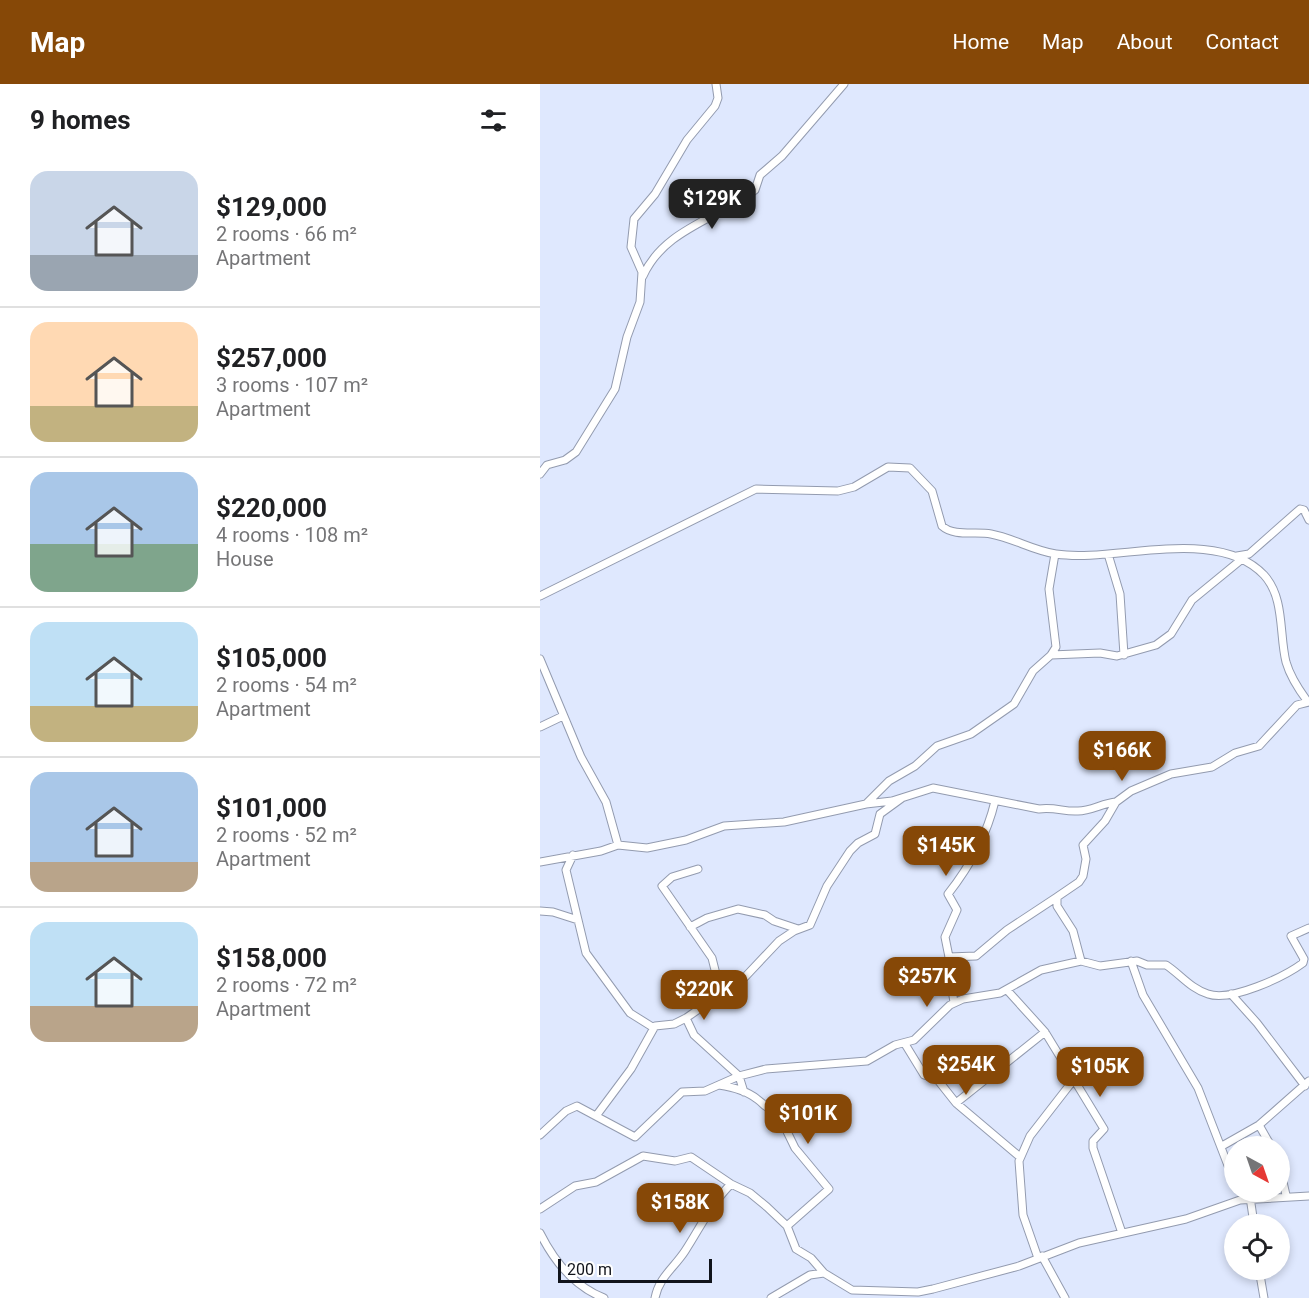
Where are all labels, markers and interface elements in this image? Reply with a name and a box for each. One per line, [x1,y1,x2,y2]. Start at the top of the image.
text: Map [30,26,85,59]
text: Home [953,30,1009,54]
text: Map [1042,30,1084,54]
text: About [1117,30,1173,54]
text: Contact [1206,30,1279,54]
icon: filters [477,104,510,137]
text: 9 homes [30,105,131,135]
pin: $129K [670,179,754,230]
text: $129K [683,186,741,210]
text: $129,000 [216,192,327,222]
icon: home [78,195,150,267]
text: 2 rooms · 66 m² [216,222,357,246]
text: Apartment [216,246,311,270]
text: $257,000 [216,343,327,373]
icon: home [78,346,150,418]
text: 3 rooms · 107 m² [216,373,368,397]
text: Apartment [216,397,311,421]
text: $220,000 [216,493,327,523]
icon: home [78,496,150,568]
text: 4 rooms · 108 m² [216,523,368,547]
text: House [216,547,274,571]
text: $105,000 [216,643,327,673]
icon: home [78,646,150,718]
text: 2 rooms · 54 m² [216,673,357,697]
text: Apartment [216,697,311,721]
pin: $166K [1080,731,1164,782]
text: $166K [1093,738,1151,762]
text: $101,000 [216,793,327,823]
icon: home [78,796,150,868]
text: 2 rooms · 52 m² [216,823,357,847]
pin: $145K [904,826,988,877]
text: $145K [917,833,975,857]
text: Apartment [216,847,311,871]
text: $158,000 [216,943,327,973]
icon: home [78,946,150,1018]
pin: $257K [885,957,969,1008]
text: $257K [898,964,956,988]
pin: $220K [662,970,746,1021]
text: 2 rooms · 72 m² [216,973,357,997]
text: $220K [675,977,733,1001]
text: Apartment [216,997,311,1021]
pin: $254K [924,1045,1008,1096]
pin: $105K [1058,1047,1142,1098]
text: $254K [937,1052,995,1076]
text: $105K [1071,1054,1129,1078]
pin: $101K [766,1094,850,1145]
text: $101K [779,1101,837,1125]
north arrow [1224,1136,1290,1202]
map controls [1224,1136,1290,1280]
pin: $158K [638,1183,722,1234]
text: $158K [651,1190,709,1214]
button: locate [1224,1214,1290,1280]
scale bar [558,1256,712,1284]
text: 200 m [567,1260,612,1279]

